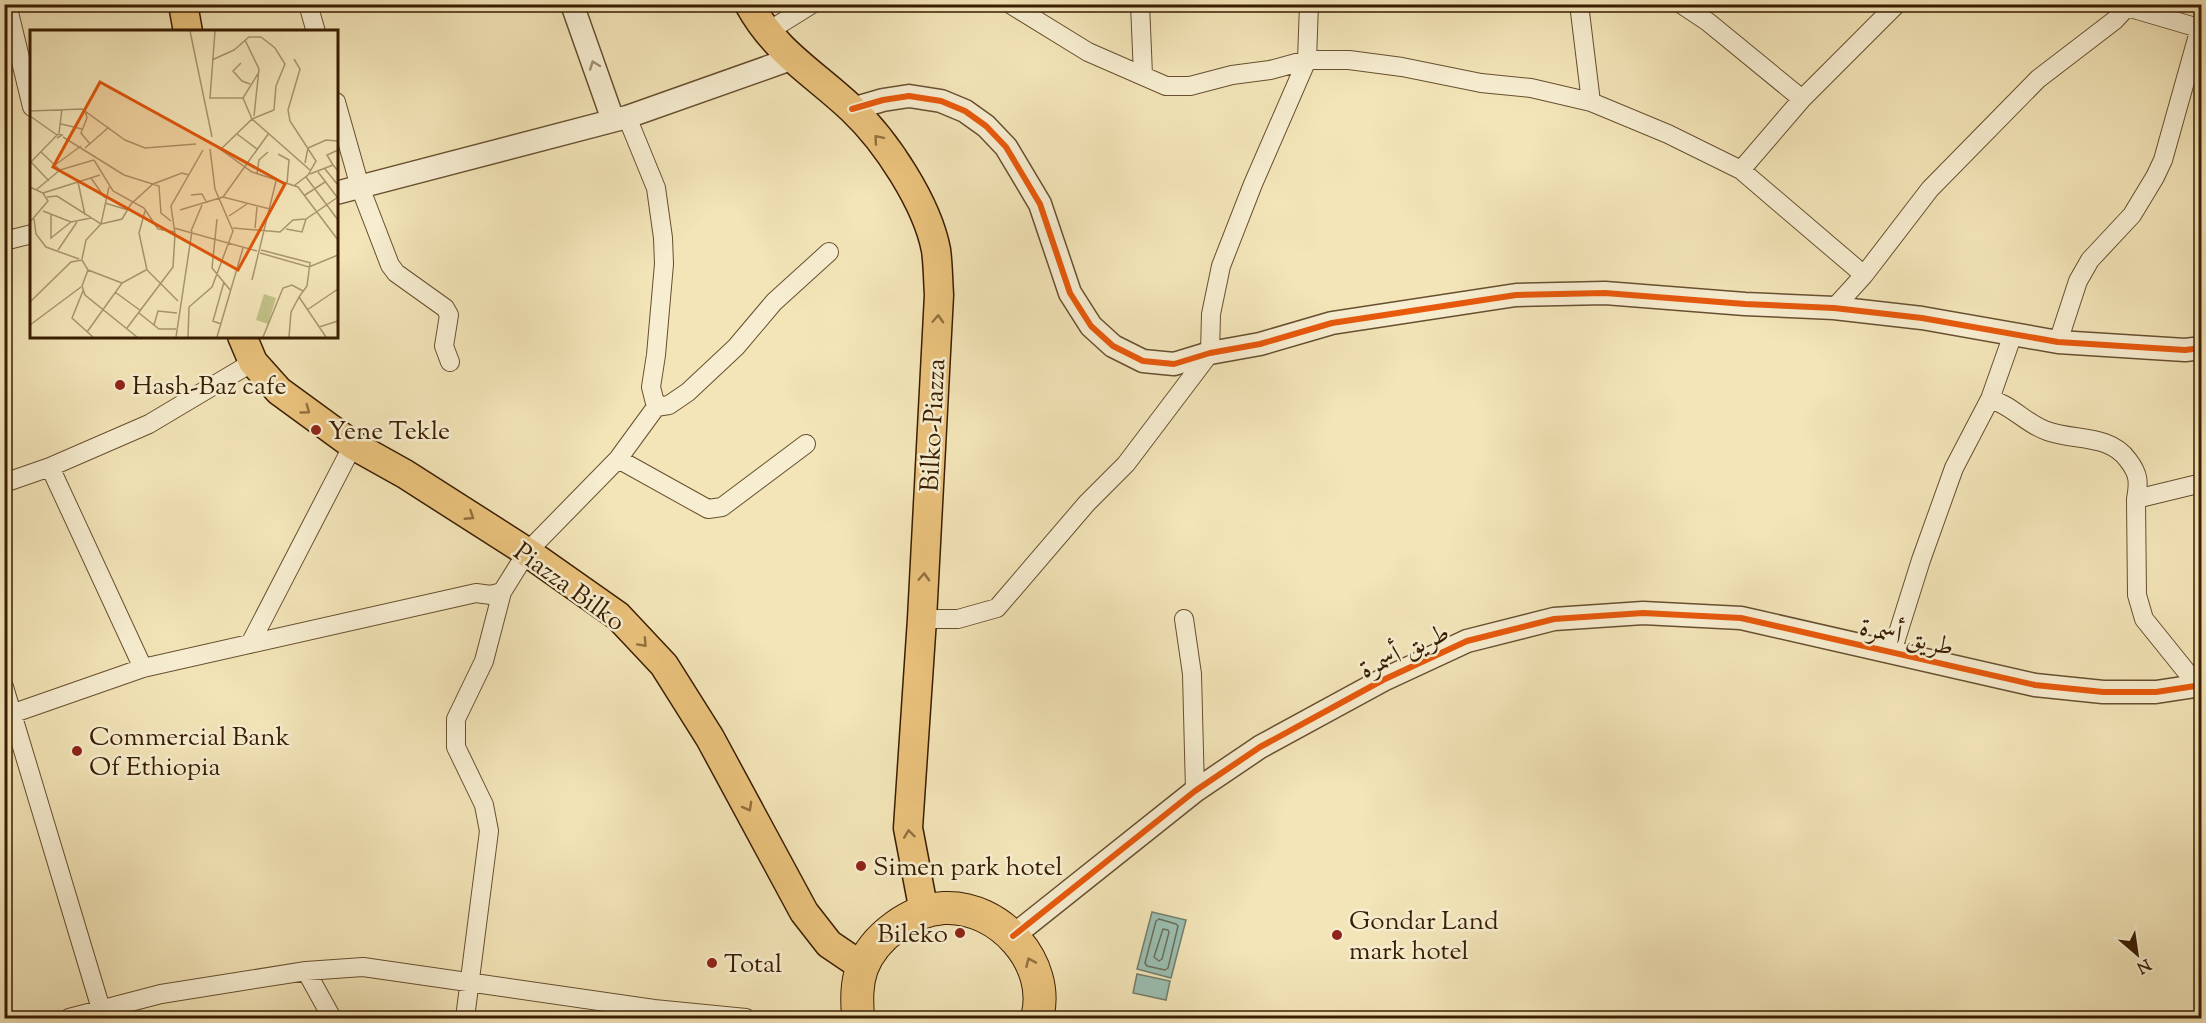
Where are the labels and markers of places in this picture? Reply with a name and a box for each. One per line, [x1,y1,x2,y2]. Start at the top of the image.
place label: Hash-Baz cafe [132,369,287,406]
marker: Hash-Baz cafe [113,378,127,392]
place label: Yene Tekle [328,414,450,451]
marker: Yene Tekle [309,423,323,437]
place label: Commercial Bank Of Ethiopia [89,720,290,787]
marker: Commercial Bank Of Ethiopia [70,744,84,758]
place label: Simen park hotel [873,850,1063,887]
marker: Simen park hotel [854,859,868,873]
place label: Gondar Land mark hotel [1349,904,1499,971]
place label: Bileko [877,917,948,954]
marker: Bileko [953,926,967,940]
marker: Gondar Land mark hotel [1330,928,1344,942]
place label: Total [724,947,782,984]
marker: Total [705,956,719,970]

